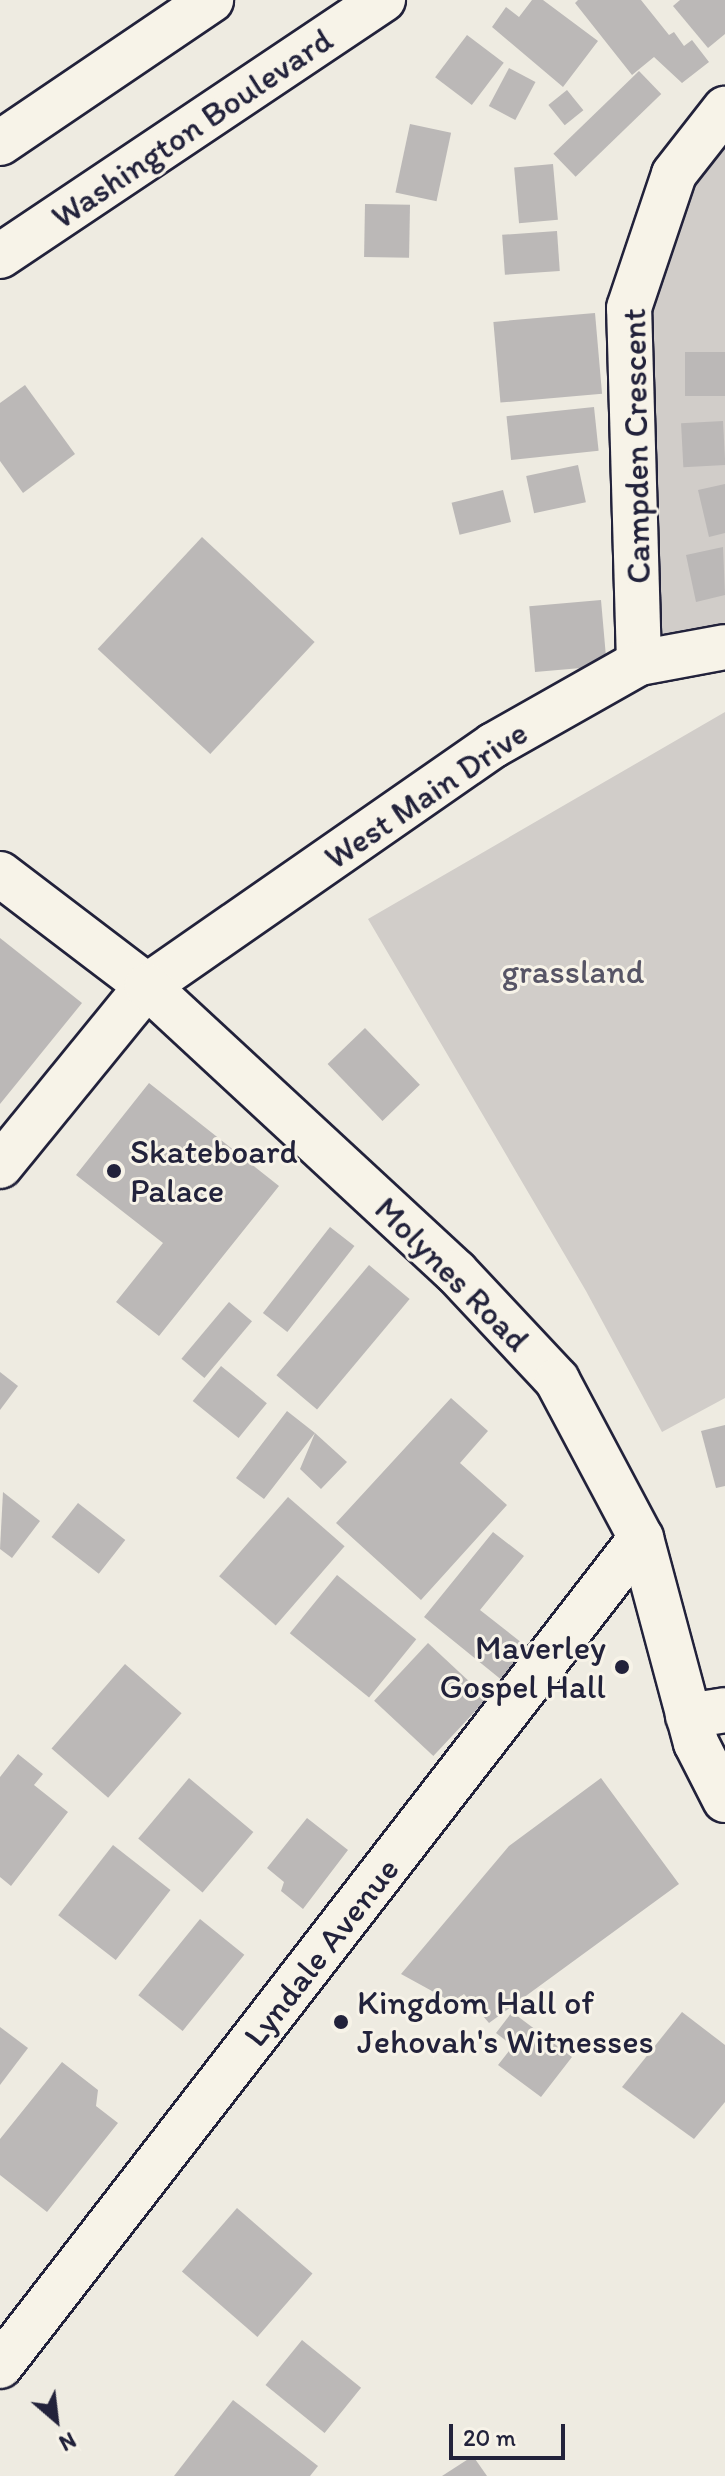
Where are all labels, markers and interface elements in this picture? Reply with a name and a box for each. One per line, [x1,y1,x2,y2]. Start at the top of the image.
street label: Washington Boulevard [44,19,340,237]
street label: Campden Crescent [613,307,659,585]
street label: West Main Drive [317,712,535,878]
park label: grassland [502,952,644,992]
place label: Skateboard Palace [130,1131,298,1210]
marker: Skateboard Palace [105,1162,123,1180]
street label: Molynes Road [366,1188,538,1360]
place label: Maverley Gospel Hall [439,1627,606,1706]
marker: Maverley Gospel Hall [613,1658,631,1676]
street label: Lyndale Avenue [235,1850,407,2054]
place label: Kingdom Hall of Jehovah's Witnesses [357,1982,653,2062]
marker: Kingdom Hall of Jehovah's Witnesses [332,2013,350,2031]
north arrow [16,2380,96,2460]
scale bar [453,2408,569,2458]
text: 20 m [463,2423,516,2452]
text: N [55,2426,80,2457]

